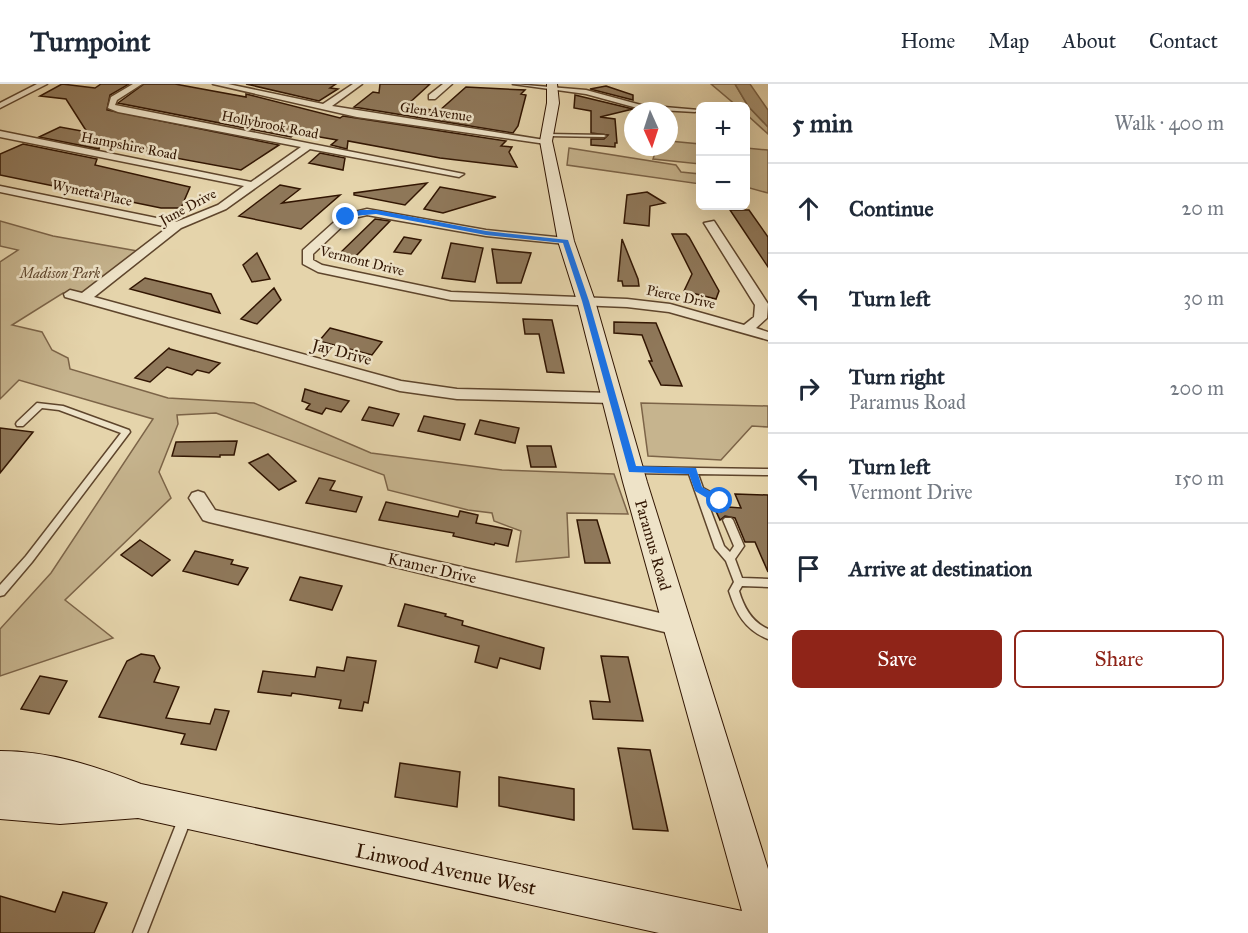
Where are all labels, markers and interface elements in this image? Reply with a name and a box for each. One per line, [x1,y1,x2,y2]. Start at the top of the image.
text: Turnpoint [30,24,150,59]
text: Home [900,28,955,54]
text: Map [988,28,1029,54]
text: About [1062,28,1116,54]
text: Contact [1149,28,1218,54]
street label: Glen Avenue [399,99,473,125]
north arrow [624,102,678,156]
map controls [696,102,750,210]
button: + [696,102,750,156]
street label: Hollybrook Road [220,107,320,143]
text: 5 min [792,107,853,139]
text: Walk · 400 m [1114,111,1224,135]
street label: Hampshire Road [80,128,178,164]
button: − [696,156,750,210]
street label: Wynetta Place [50,176,134,210]
street label: June Drive [155,185,220,231]
icon: ahead [792,192,825,225]
text: Continue [849,195,934,222]
text: 20 m [1181,196,1224,220]
route end [332,203,358,229]
street label: Vermont Drive [317,242,406,280]
park label: Madison Park [18,265,101,282]
street label: Pierce Drive [645,281,717,313]
icon: left [792,282,825,315]
text: Turn left [849,285,931,312]
text: 30 m [1183,286,1224,310]
street label: Jay Drive [308,334,374,370]
text: Turn right [849,363,945,390]
icon: right [792,372,825,405]
text: 200 m [1170,376,1224,400]
text: Paramus Road [849,390,966,414]
text: Turn left [849,453,931,480]
icon: left [792,462,825,495]
text: 150 m [1174,466,1224,490]
text: Vermont Drive [849,480,973,504]
route start [706,487,732,513]
street label: Paramus Road [631,497,675,593]
street label: Kramer Drive [386,549,479,588]
icon: arrive [792,552,825,585]
text: Arrive at destination [849,555,1032,582]
button: Save [792,630,1002,688]
button: Share [1014,630,1224,688]
street label: Linwood Avenue West [354,838,538,900]

